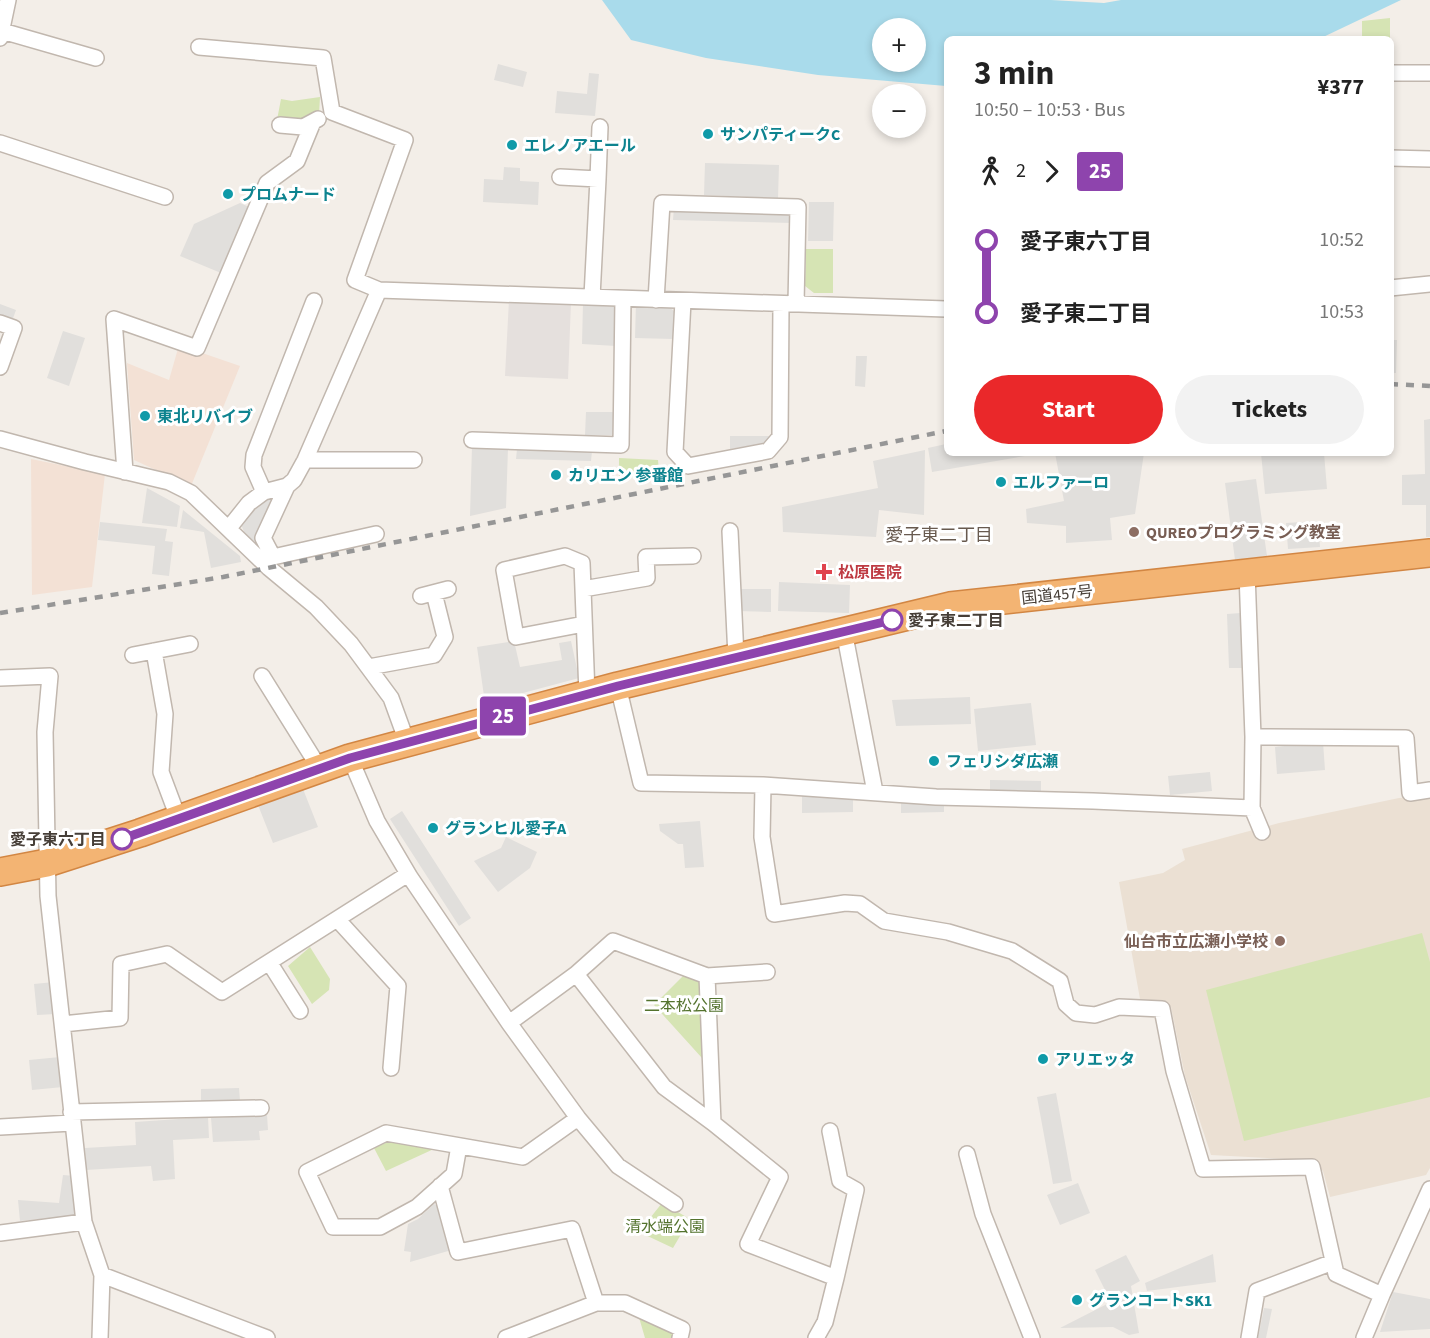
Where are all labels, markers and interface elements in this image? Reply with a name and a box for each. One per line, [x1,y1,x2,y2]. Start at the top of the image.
map controls [872,18,926,138]
button: + [872,18,926,72]
text: 3 min [974,50,1054,97]
text: ¥377 [1318,71,1364,103]
button: − [872,84,926,138]
text: 10:50 – 10:53 · Bus [974,96,1125,124]
place label: サンパティークC [720,124,840,146]
marker: サンパティークC [701,127,715,141]
place label: エレノアエール [524,135,636,157]
marker: エレノアエール [505,138,519,152]
icon: walk [974,155,1007,188]
icon: forward [1035,155,1068,188]
text: 25 [1089,156,1111,186]
text: 2 [1016,157,1026,185]
place label: プロムナード [240,184,336,206]
marker: プロムナード [221,187,235,201]
text: 愛子東六丁目 [1020,226,1152,258]
text: 10:52 [1319,226,1364,254]
text: 愛子東二丁目 [1020,298,1152,330]
text: 10:53 [1319,298,1364,326]
button: Start [974,375,1163,444]
button: Tickets [1175,375,1364,444]
place label: 東北リバイブ [157,406,253,428]
marker: 東北リバイブ [138,409,152,423]
place label: カリエン 参番館 [568,465,683,487]
marker: カリエン 参番館 [549,468,563,482]
place label: エルファーロ [1013,472,1109,494]
marker: エルファーロ [994,475,1008,489]
place label: QUREOプログラミング教室 [1146,522,1341,544]
district label: 愛子東二丁目 [885,523,993,548]
marker: QUREOプログラミング教室 [1127,525,1141,539]
place label: 松原医院 [838,562,902,584]
marker: 松原医院 [815,563,833,581]
street label: 国道457号 [1020,580,1094,610]
marker: 愛子東二丁目 [881,609,903,631]
place label: 愛子東二丁目 [908,610,1004,632]
line badge: 25 [476,696,530,736]
text: 25 [492,701,514,731]
place label: フェリシダ広瀬 [946,751,1058,773]
marker: フェリシダ広瀬 [927,754,941,768]
place label: グランヒル愛子A [445,818,567,840]
marker: グランヒル愛子A [426,821,440,835]
marker: 愛子東六丁目 [111,828,133,850]
place label: 愛子東六丁目 [10,829,106,851]
place label: 仙台市立広瀬小学校 [1123,931,1268,953]
marker: 仙台市立広瀬小学校 [1273,934,1287,948]
park label: 二本松公園 [644,995,724,1017]
place label: アリエッタ [1055,1049,1135,1071]
marker: アリエッタ [1036,1052,1050,1066]
park label: 清水端公園 [625,1216,705,1238]
place label: グランコートSK1 [1089,1290,1212,1312]
marker: グランコートSK1 [1070,1293,1084,1307]

